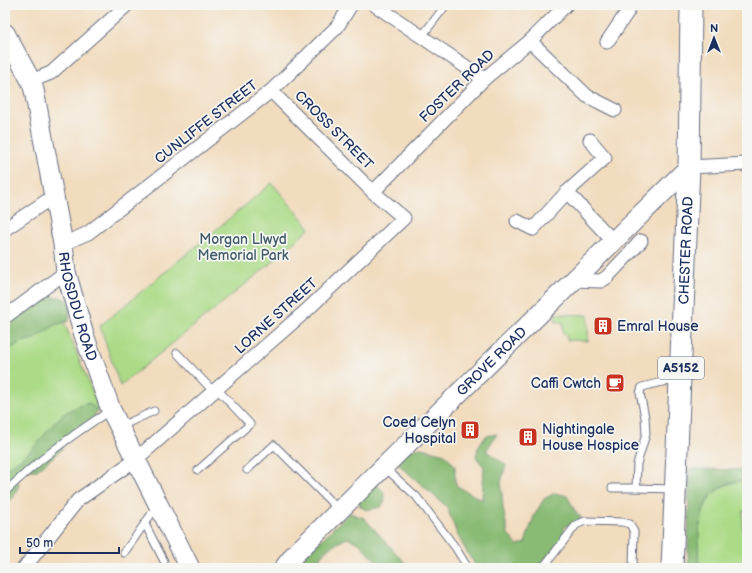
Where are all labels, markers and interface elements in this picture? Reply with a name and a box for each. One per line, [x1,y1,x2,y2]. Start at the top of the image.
north arrow [694,18,734,58]
text: N [710,22,718,35]
street label: FOSTER ROAD [416,46,498,126]
street label: CUNLIFFE STREET [151,76,261,167]
street label: CROSS STREET [291,87,377,173]
street label: CHESTER ROAD [675,196,696,305]
park label: Morgan Llwyd Memorial Park [197,231,289,264]
street label: RHOSDDU ROAD [55,251,101,363]
street label: LORNE STREET [231,274,321,357]
building icon: Emral House [592,315,614,337]
place label: Emral House [617,318,698,335]
street label: GROVE ROAD [453,323,530,399]
road number: A5152 [658,357,704,379]
cafe icon: Caffi Cwtch [604,372,626,394]
place label: Caffi Cwtch [531,375,601,392]
place label: Coed Celyn Hospital [382,414,456,447]
building icon: Coed Celyn Hospital [459,419,481,441]
place label: Nightingale House Hospice [542,421,639,454]
building icon: Nightingale House Hospice [517,426,539,448]
scale bar [20,529,119,555]
text: 50 m [26,536,53,551]

